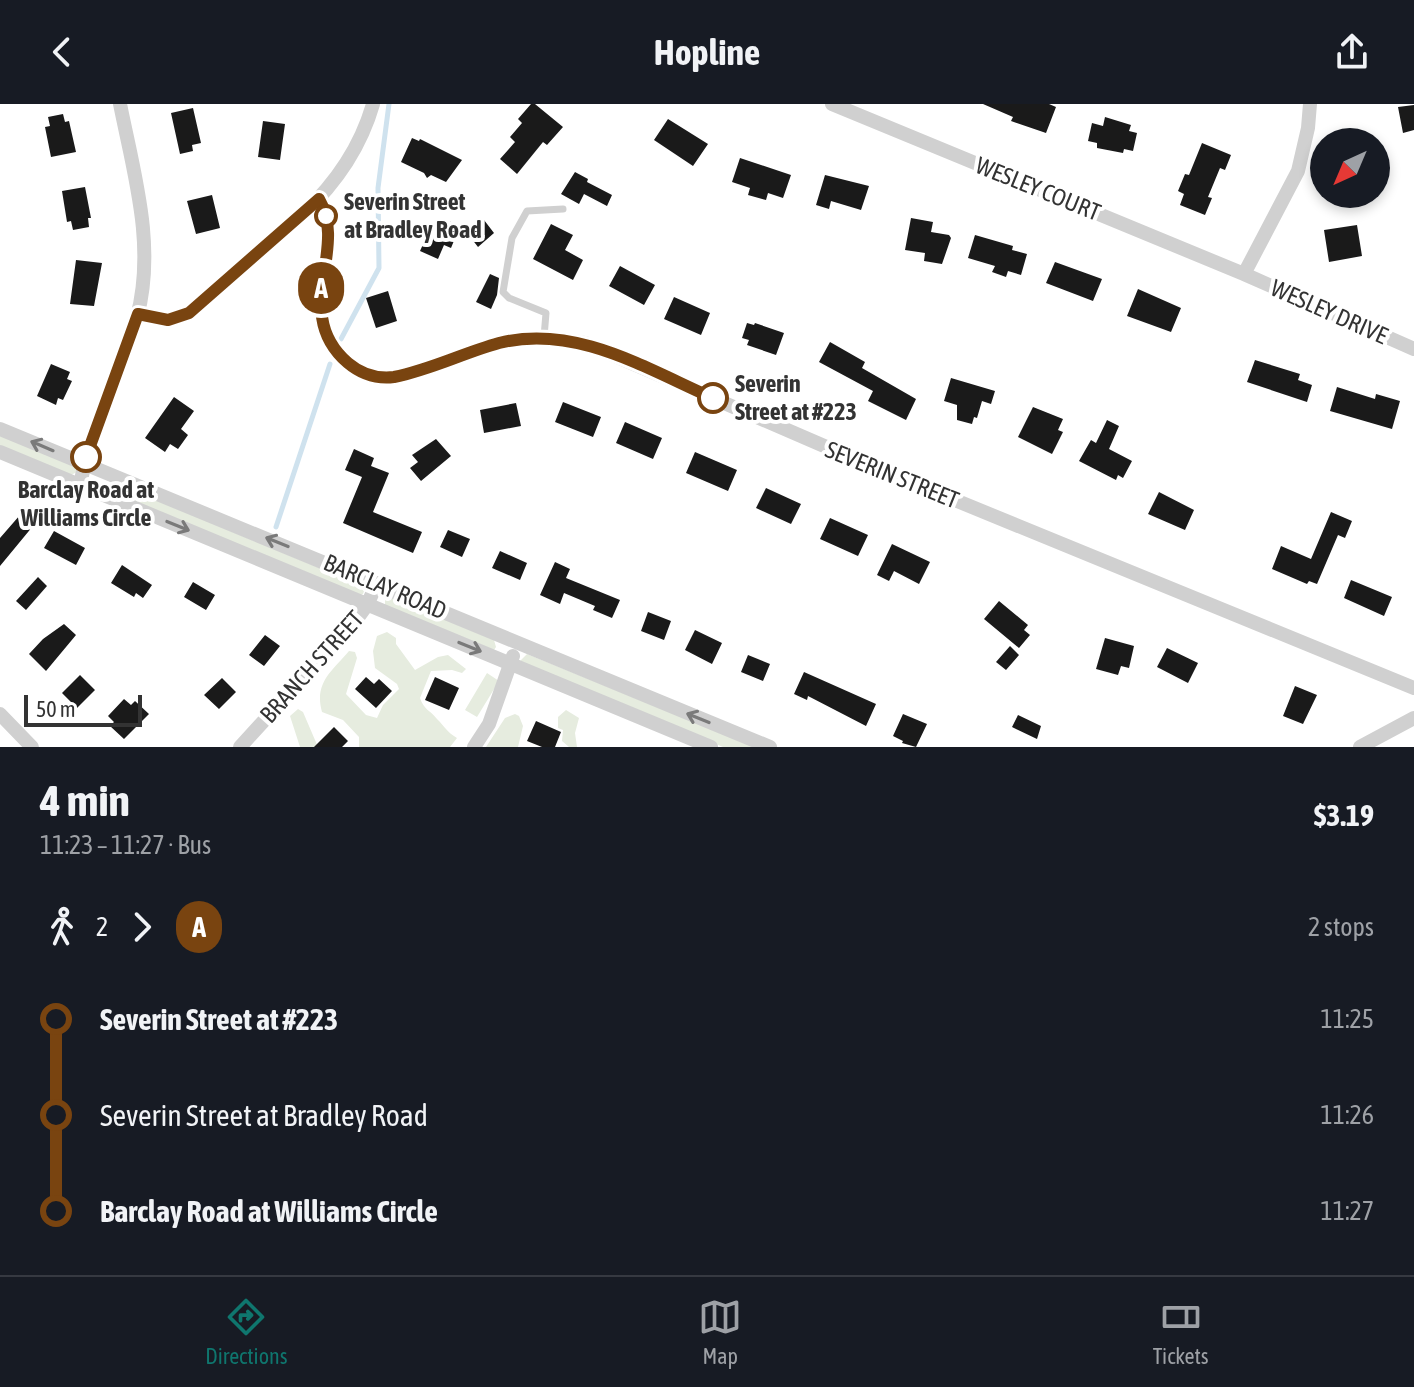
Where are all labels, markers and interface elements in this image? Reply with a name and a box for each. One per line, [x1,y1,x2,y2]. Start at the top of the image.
icon: back [40,30,84,74]
icon: share [1330,30,1374,74]
text: Hopline [654,31,760,73]
north arrow [1310,128,1390,208]
map controls [1310,128,1390,208]
street label: WESLEY COURT [972,151,1105,226]
place label: Severin Street at Bradley Road [344,188,482,243]
marker: Severin Street at Bradley Road [315,205,337,227]
line badge: A [295,262,347,314]
text: A [314,272,328,304]
street label: WESLEY DRIVE [1267,274,1392,349]
place label: Severin Street at #223 [735,370,857,425]
marker: Severin Street at #223 [698,383,728,413]
street label: SEVERIN STREET [822,436,963,514]
one-way arrow [30,438,55,453]
marker: Barclay Road at Williams Circle [71,442,101,472]
place label: Barclay Road at Williams Circle [18,476,154,531]
one-way arrow [165,520,190,535]
one-way arrow [265,534,290,549]
street label: BARCLAY ROAD [320,549,451,624]
street label: BRANCH STREET [254,605,369,728]
one-way arrow [457,640,482,655]
scale bar [24,691,142,727]
text: 50 m [36,696,76,722]
one-way arrow [686,709,711,724]
text: 4 min [40,775,130,825]
text: $3.19 [1314,798,1374,832]
text: 11:23 – 11:27 · Bus [40,830,211,860]
icon: walk [40,905,84,949]
icon: forward [120,905,164,949]
text: A [192,911,206,943]
text: 2 [96,912,108,942]
text: 2 stops [1308,912,1374,942]
text: Severin Street at #223 [100,1002,338,1036]
text: 11:25 [1320,1004,1374,1034]
text: Severin Street at Bradley Road [100,1098,428,1132]
text: 11:26 [1320,1100,1374,1130]
text: Barclay Road at Williams Circle [100,1194,438,1228]
text: 11:27 [1320,1196,1374,1226]
tab: Directions [205,1295,287,1369]
tab: Map [698,1295,742,1369]
tab: Tickets [1153,1295,1209,1369]

